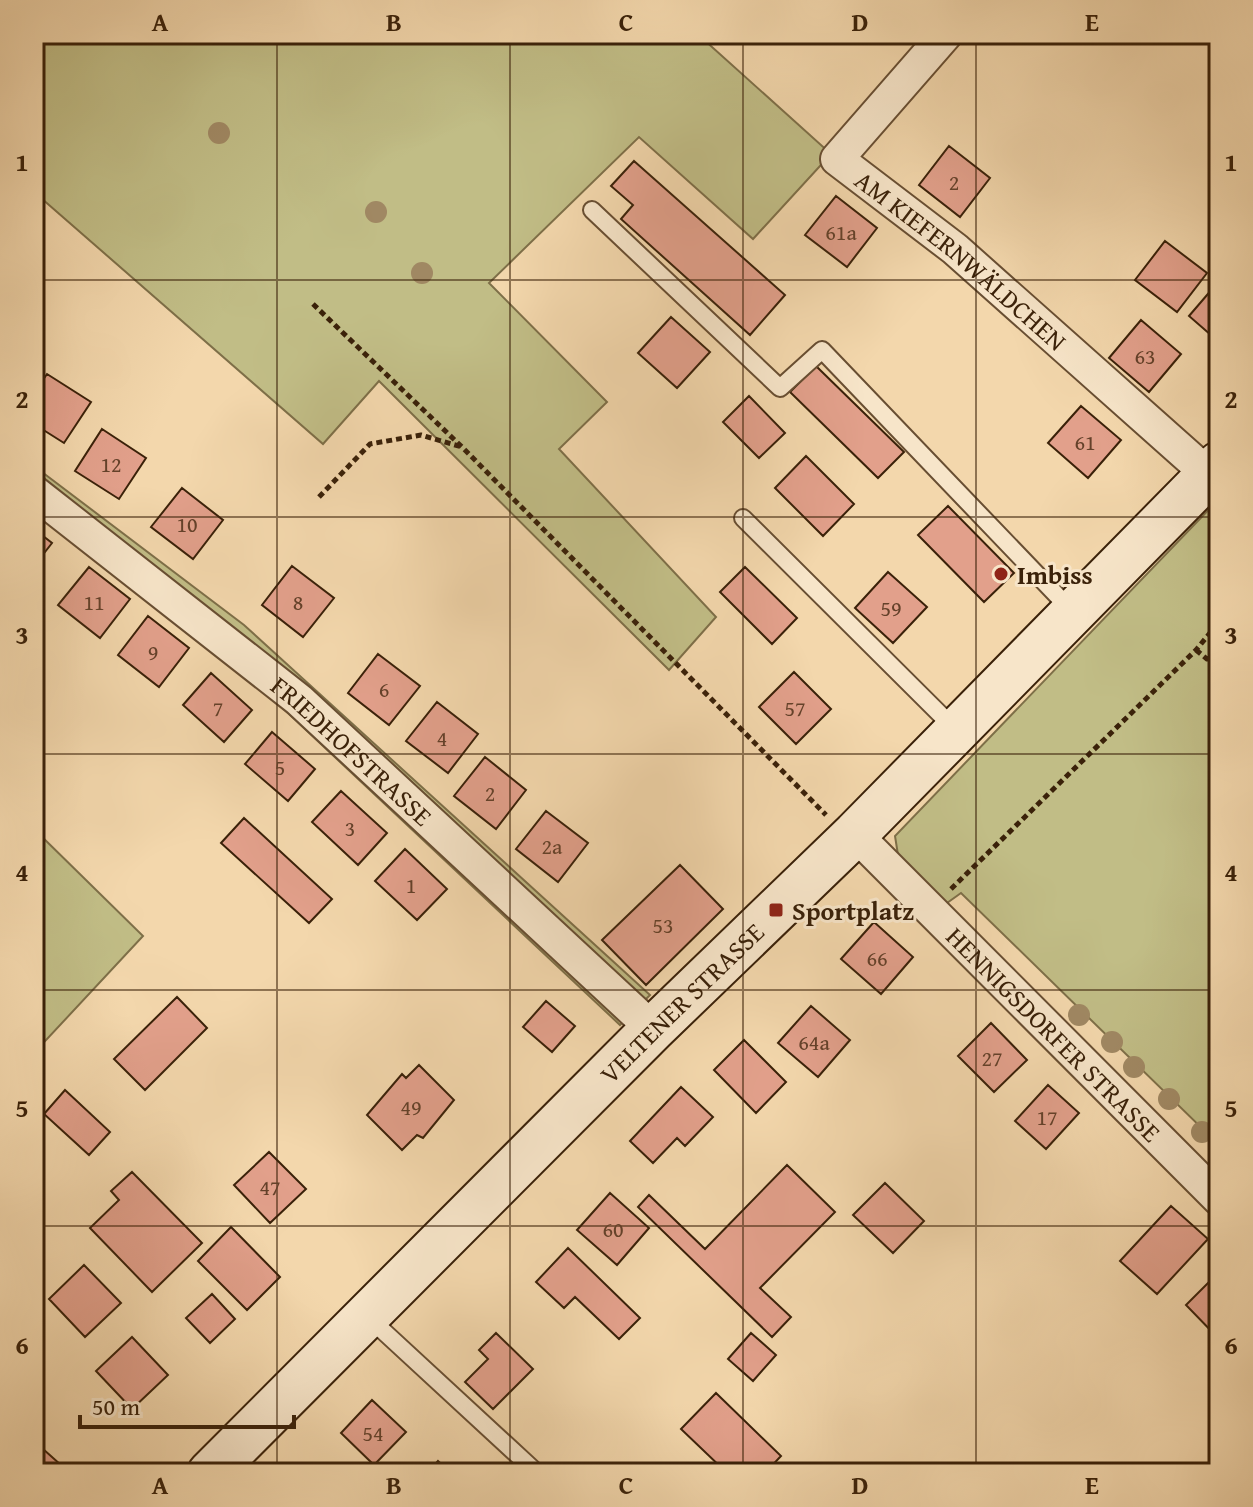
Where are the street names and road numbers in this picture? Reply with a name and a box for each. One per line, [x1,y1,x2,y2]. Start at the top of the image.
street label: AM KIEFERNWÄLDCHEN [847,160,1076,359]
street label: FRIEDHOFSTRASSE [263,666,442,835]
street label: VELTENER STRASSE [590,913,772,1092]
street label: HENNIGSDORFER STRASSE [938,917,1170,1150]

